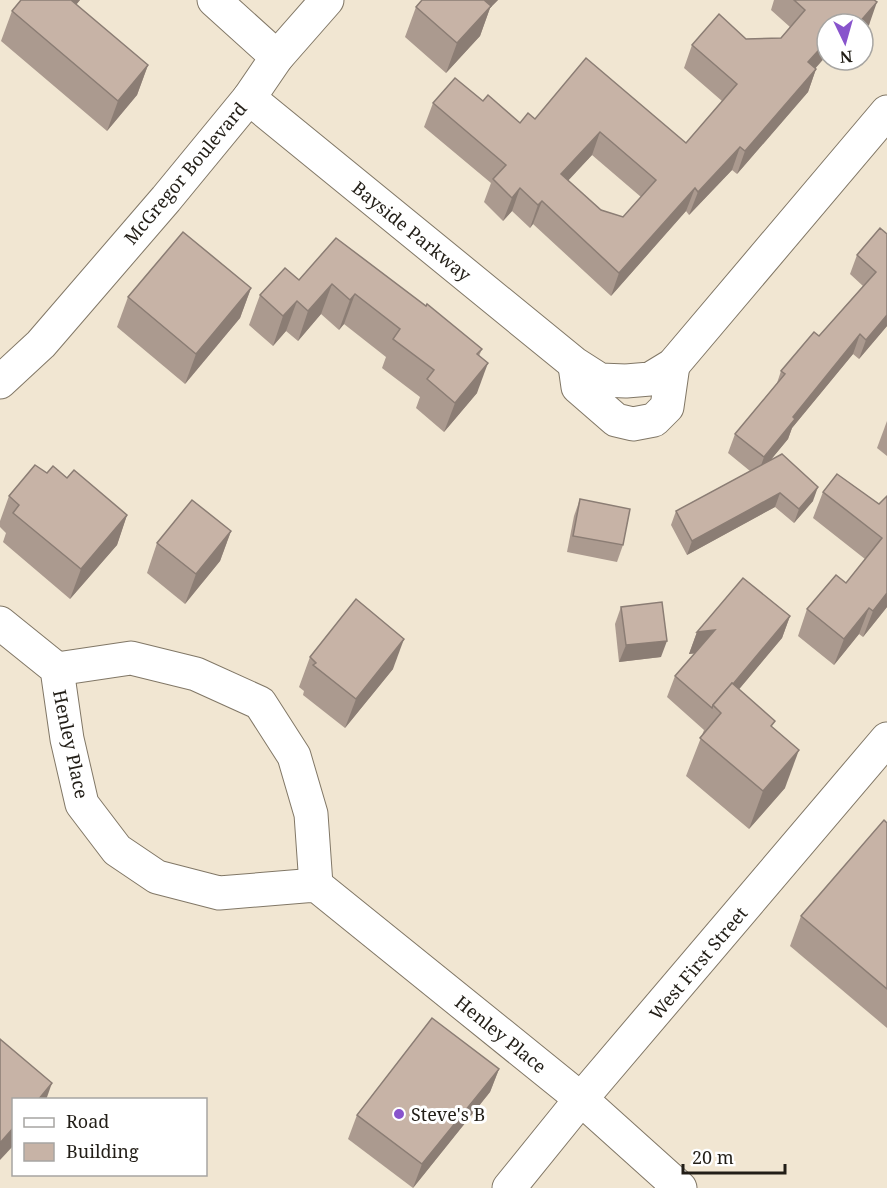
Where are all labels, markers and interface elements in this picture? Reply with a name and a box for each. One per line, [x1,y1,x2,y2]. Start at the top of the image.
north arrow [815,12,875,72]
text: N [839,45,854,68]
street label: McGregor Boulevard [118,97,252,249]
street label: Bayside Parkway [348,176,477,287]
street label: Henley Place [48,687,94,801]
street label: West First Street [644,901,752,1025]
street label: Henley Place [450,990,552,1078]
legend [12,1098,207,1176]
place label: Steve's B [411,1102,485,1126]
marker: Steve's B [392,1107,406,1121]
text: Road [66,1109,109,1133]
scale bar [683,1137,785,1175]
text: Building [66,1139,139,1163]
text: 20 m [692,1145,734,1169]

